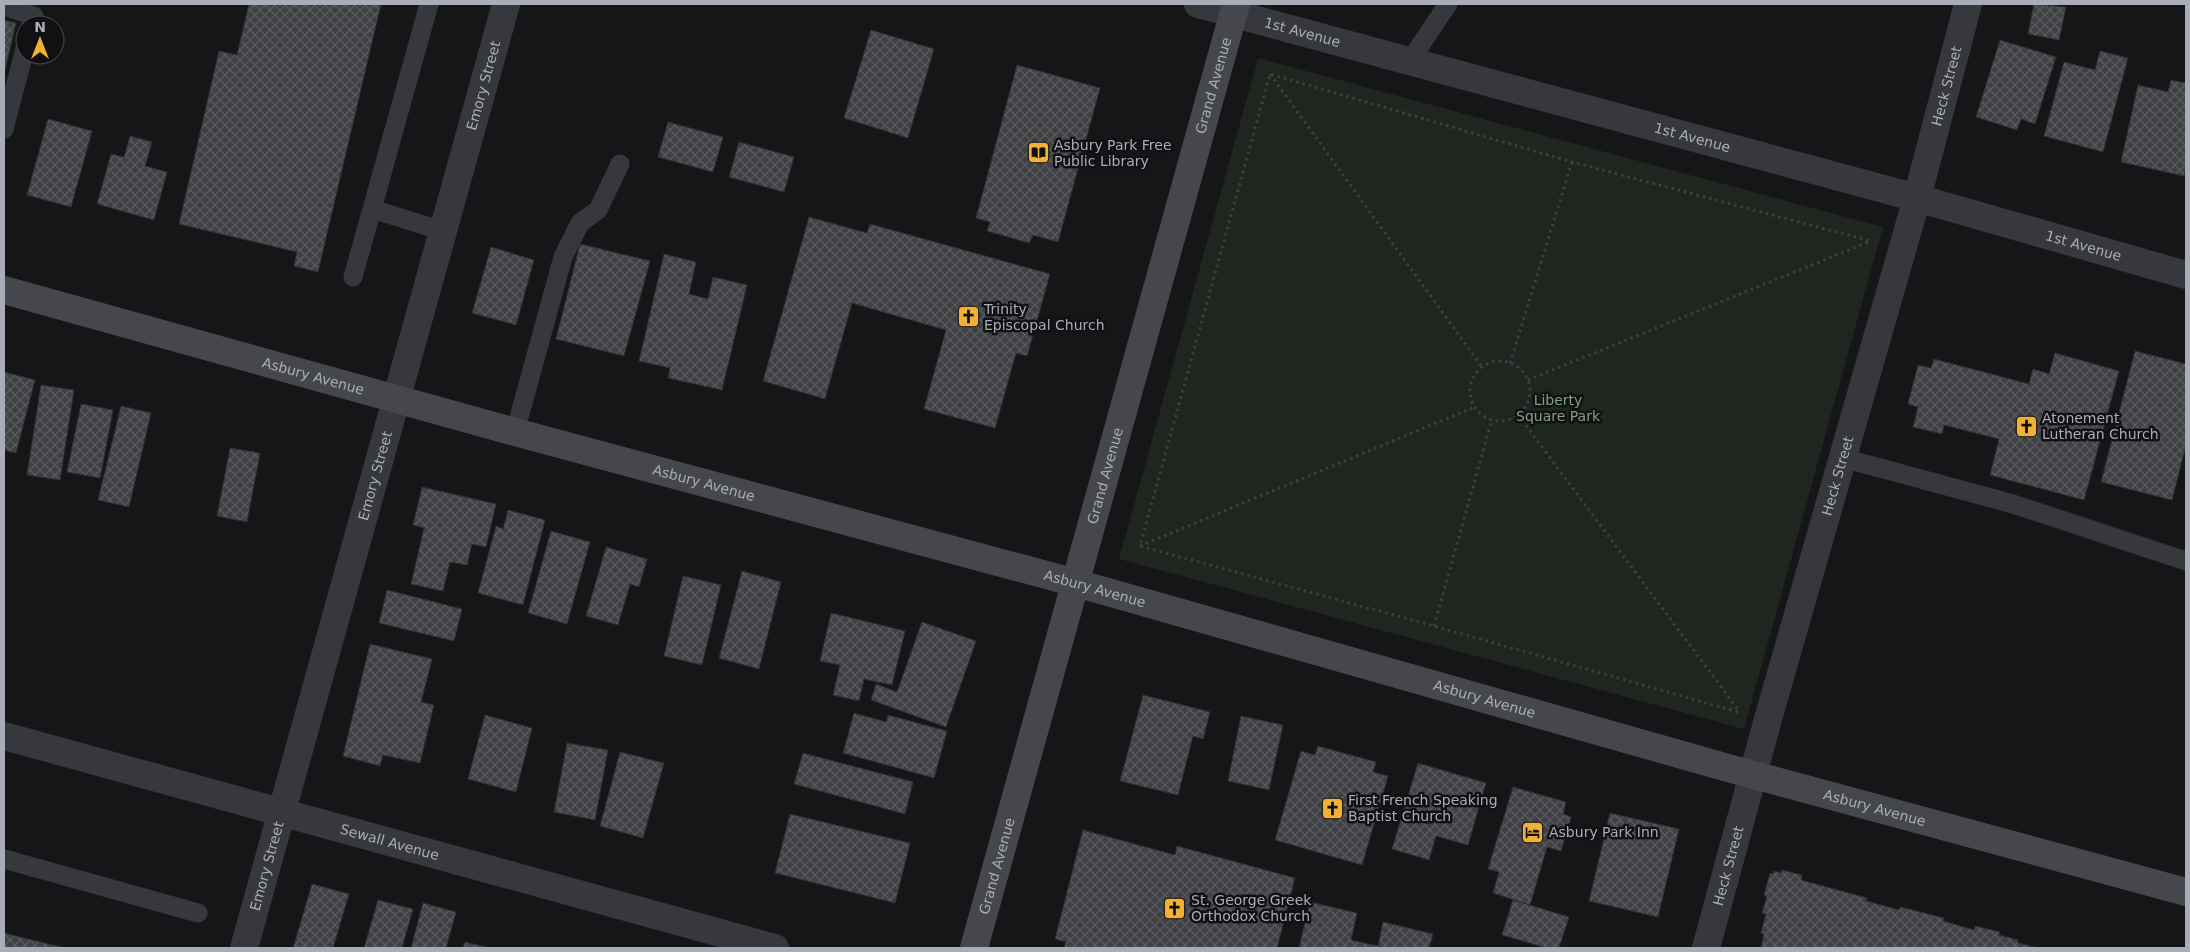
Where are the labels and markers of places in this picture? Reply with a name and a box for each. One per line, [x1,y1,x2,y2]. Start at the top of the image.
place label: Asbury Park Free Public Library [1054,137,1172,169]
library icon: Asbury Park Free Public Library [1026,141,1050,165]
place label: Trinity Episcopal Church [983,301,1105,333]
church icon: Trinity Episcopal Church [956,305,980,329]
place label: Atonement Lutheran Church [2042,410,2159,442]
church icon: Atonement Lutheran Church [2014,414,2038,438]
place label: First French Speaking Baptist Church [1348,792,1498,824]
church icon: First French Speaking Baptist Church [1320,796,1344,820]
hotel icon: Asbury Park Inn [1521,820,1545,844]
place label: Asbury Park Inn [1549,824,1659,840]
place label: St. George Greek Orthodox Church [1191,892,1312,924]
church icon: St. George Greek Orthodox Church [1163,896,1187,920]

